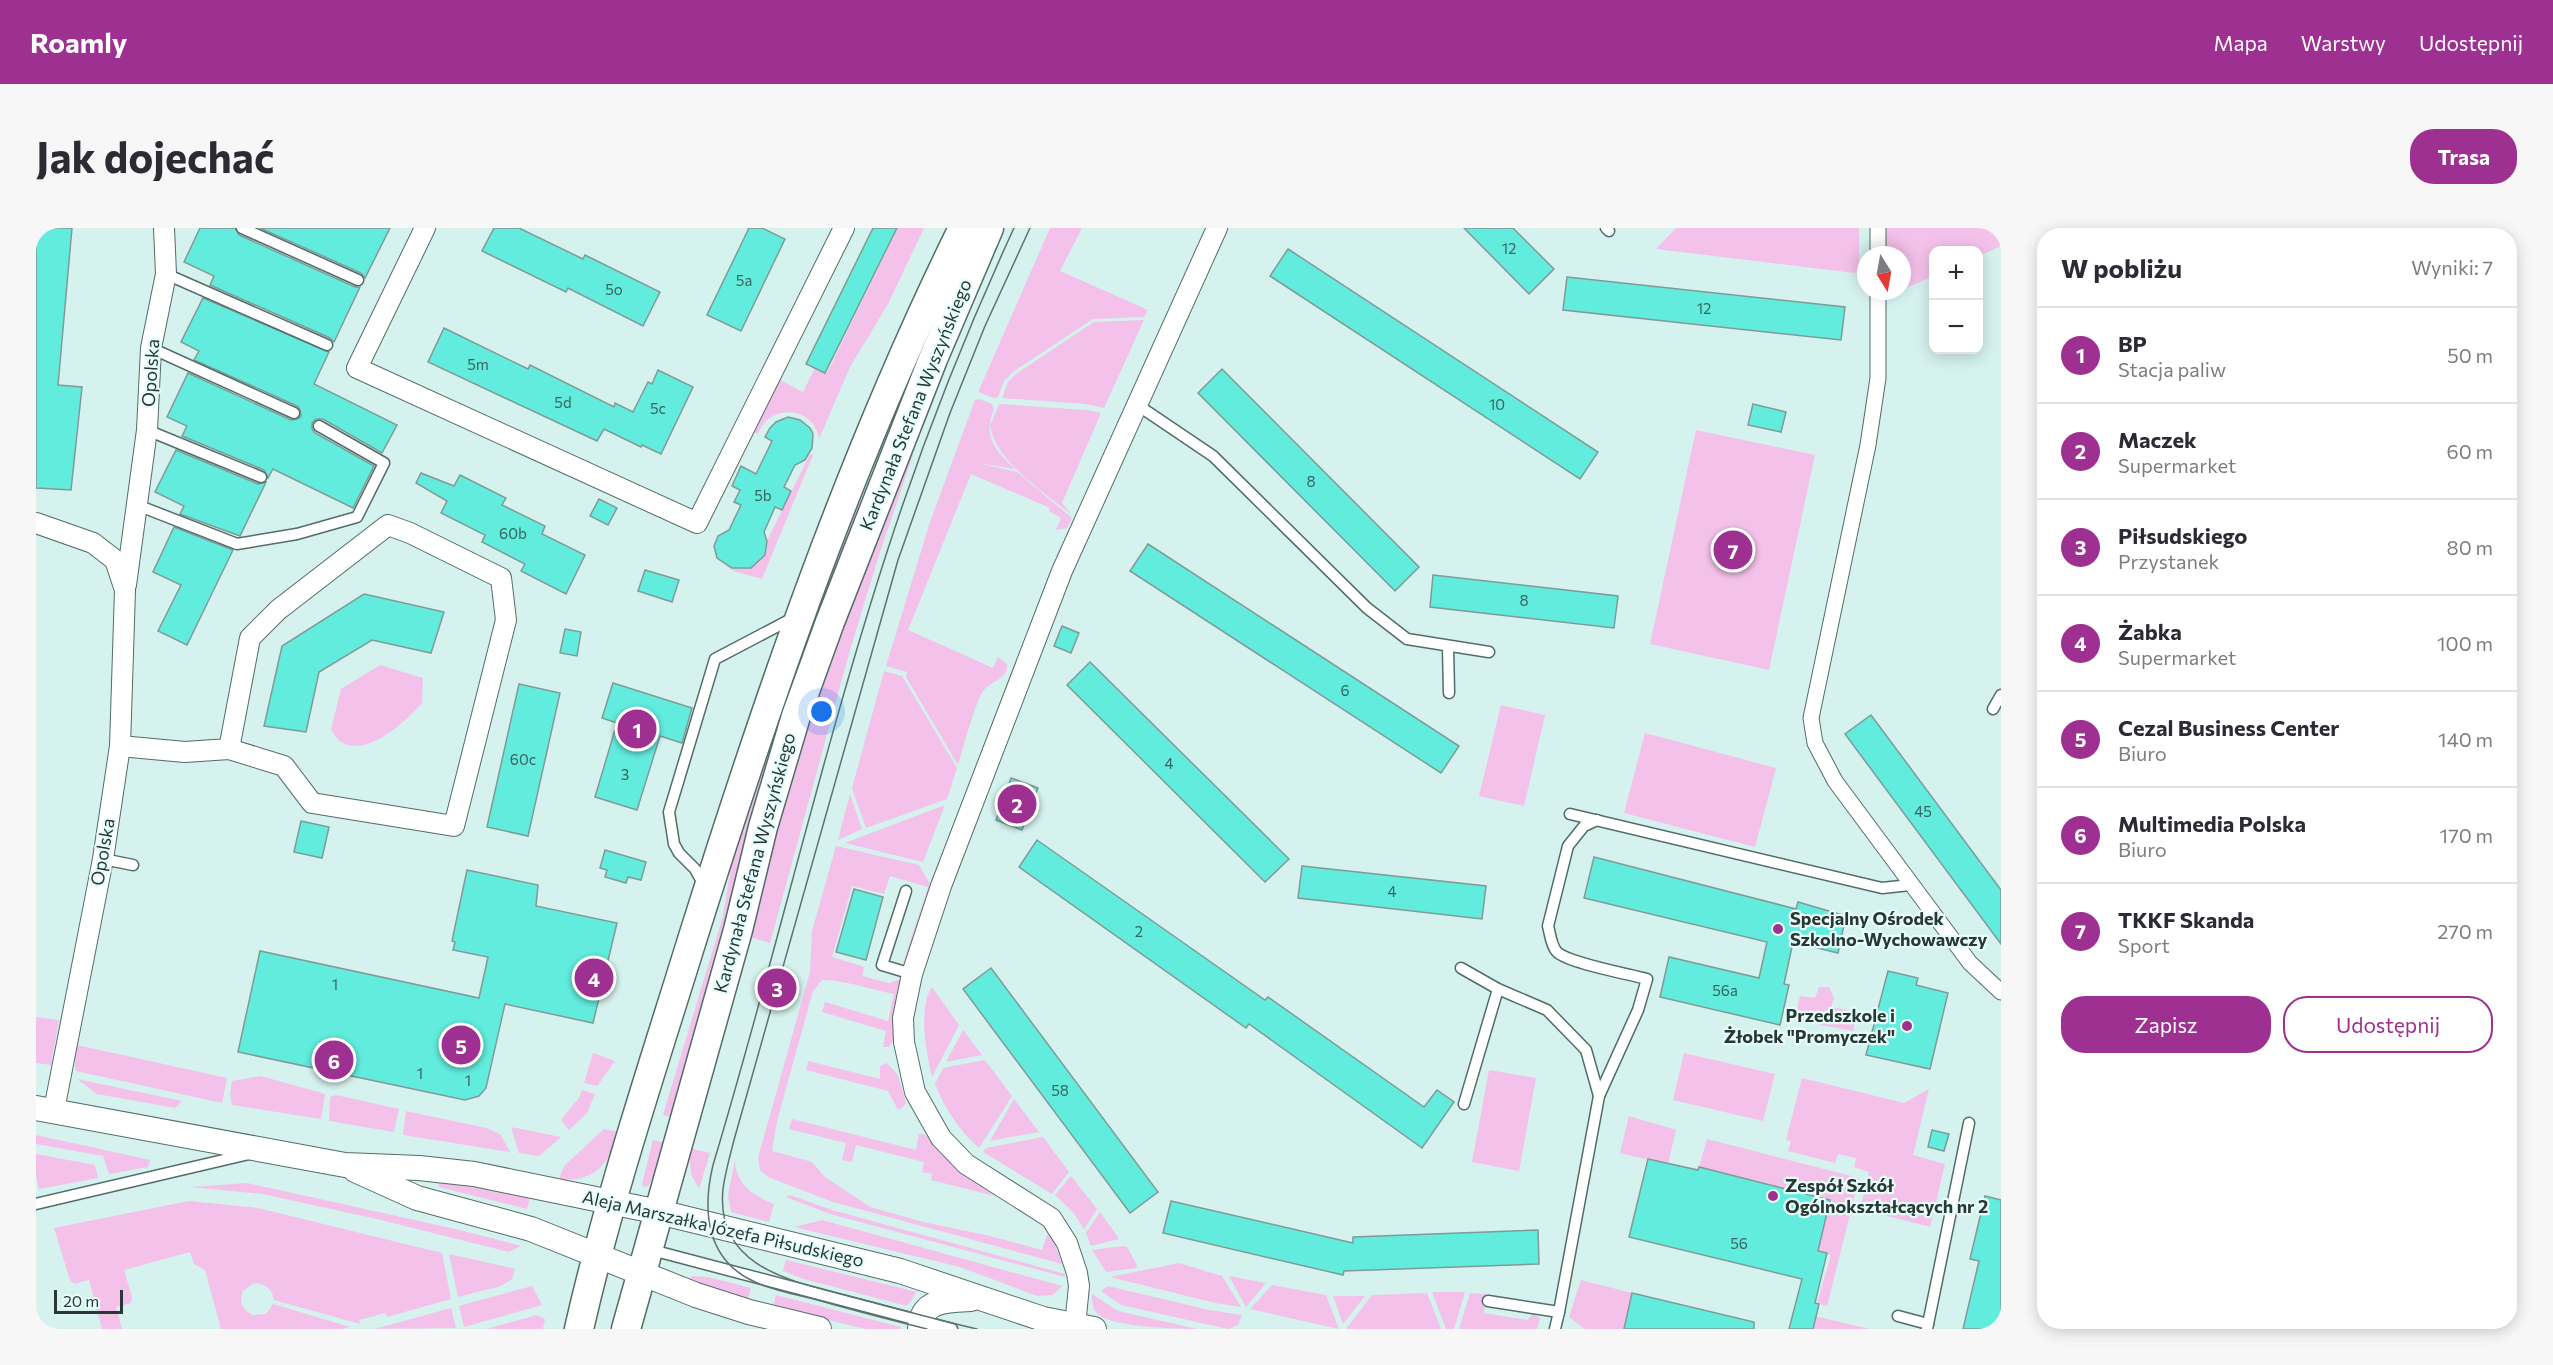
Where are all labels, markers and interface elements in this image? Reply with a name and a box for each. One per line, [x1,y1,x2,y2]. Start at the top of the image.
text: Roamly [30,25,127,59]
text: Mapa [2214,30,2268,55]
text: Warstwy [2301,30,2386,55]
text: Udostępnij [2419,30,2523,55]
button: Trasa [2410,129,2517,184]
text: Jak dojechać [36,130,274,182]
house number: 12 [1502,239,1516,257]
north arrow [1857,246,1911,300]
map controls [1929,246,1983,354]
button: + [1929,246,1983,300]
text: W pobliżu [2061,252,2182,283]
text: Wyniki: 7 [2411,255,2493,279]
house number: 5a [736,271,752,289]
street label: Kardynała Stefana Wyszyńskiego [855,276,976,533]
house number: 5o [605,280,623,298]
house number: 12 [1697,299,1711,317]
button: − [1929,300,1983,354]
text: BP [2118,330,2147,357]
street label: Opolska [137,338,163,408]
text: 1 [2076,343,2085,367]
text: 50 m [2447,343,2493,367]
house number: 5m [467,355,489,373]
text: Stacja paliw [2118,357,2226,381]
house number: 5d [554,393,572,411]
house number: 10 [1489,395,1505,413]
house number: 5c [650,399,666,417]
text: Maczek [2118,426,2197,453]
text: 2 [2075,439,2086,463]
text: 60 m [2447,439,2493,463]
text: Supermarket [2118,453,2236,477]
house number: 8 [1306,472,1316,490]
house number: 5b [754,486,772,504]
text: Piłsudskiego [2118,522,2247,549]
house number: 60b [499,524,527,542]
pin: 7 [1714,528,1752,572]
text: 3 [2075,535,2086,559]
text: 80 m [2447,535,2493,559]
text: Przystanek [2118,549,2219,573]
house number: 8 [1519,591,1529,609]
text: Żabka [2118,618,2182,645]
text: 4 [2074,631,2087,655]
text: 100 m [2437,631,2493,655]
text: Supermarket [2118,645,2236,669]
house number: 6 [1340,681,1350,699]
your location [807,697,836,726]
pin: 1 [618,706,656,752]
text: Cezal Business Center [2118,714,2339,741]
text: 5 [2075,727,2086,751]
text: 140 m [2438,727,2493,751]
street label: Kardynała Stefana Wyszyńskiego [709,730,799,995]
text: Biuro [2118,741,2167,765]
house number: 60c [510,750,536,768]
house number: 4 [1165,754,1174,772]
house number: 3 [621,765,629,783]
pin: 2 [998,782,1036,826]
house number: 45 [1914,802,1932,820]
text: Multimedia Polska [2118,810,2306,837]
street label: Opolska [85,816,119,887]
text: 6 [2074,823,2087,847]
text: 170 m [2440,823,2493,847]
text: Biuro [2118,837,2167,861]
house number: 4 [1388,882,1397,900]
text: TKKF Skanda [2118,906,2254,933]
place label: Specjalny Ośrodek Szkolno-Wychowawczy [1790,907,1987,950]
text: 7 [2075,919,2086,943]
text: 270 m [2437,919,2493,943]
house number: 2 [1135,922,1143,940]
marker: Specjalny Ośrodek Szkolno-Wychowawczy [1771,922,1785,936]
text: Sport [2118,933,2170,957]
pin: 4 [574,956,614,1000]
pin: 3 [758,966,796,1011]
house number: 1 [332,975,338,993]
house number: 56a [1712,981,1738,999]
button: Zapisz [2061,996,2271,1053]
button: Udostępnij [2283,996,2493,1053]
place label: Przedszkole i Żłobek "Promyczek" [1724,1004,1895,1047]
marker: Przedszkole i Żłobek "Promyczek" [1900,1019,1914,1033]
pin: 5 [442,1022,480,1068]
pin: 6 [314,1038,354,1082]
house number: 1 [417,1064,423,1082]
house number: 1 [465,1071,471,1089]
house number: 58 [1051,1081,1069,1099]
place label: Zespół Szkół Ogólnokształcących nr 2 [1785,1174,1988,1217]
street label: Aleja Marszałka Józefa Piłsudskiego [580,1185,866,1271]
marker: Zespół Szkół Ogólnokształcących nr 2 [1766,1189,1780,1203]
house number: 56 [1730,1234,1748,1252]
scale bar [54,1287,123,1314]
text: 20 m [63,1291,99,1310]

